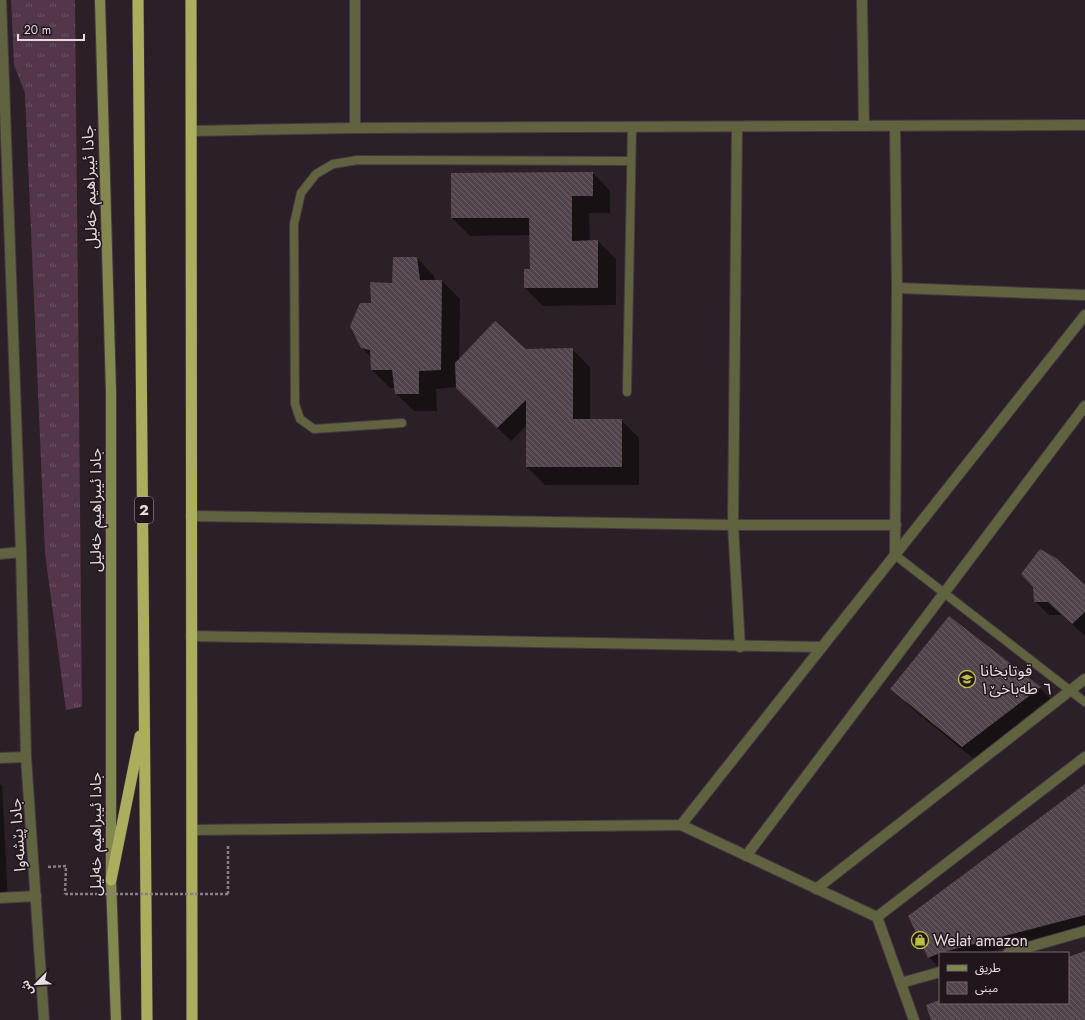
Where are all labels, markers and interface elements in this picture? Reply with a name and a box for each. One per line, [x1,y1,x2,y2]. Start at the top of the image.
scale bar [18,16,84,42]
text: 20 m [24,21,51,39]
street label: جادا ئیبراهیم خەلیل [76,125,104,249]
street label: جادا ئیبراهیم خەلیل [84,448,108,572]
road number: 2 [135,497,153,523]
place label: قوتابخانا ۱٦ طەباخێ [980,659,1052,700]
school or university icon: قوتابخانا ۱٦ طەباخێ [957,669,977,689]
street label: جادا ئیبراهیم خەلیل [84,772,108,896]
street label: جادا پێشەوا [3,798,32,872]
place label: Welat amazon [933,929,1028,952]
shop icon: Welat amazon [910,930,930,950]
legend [939,952,1069,1004]
text: طريق [975,959,1001,977]
north arrow [16,964,56,1004]
text: ش [16,978,37,998]
text: مبنى [975,979,998,997]

